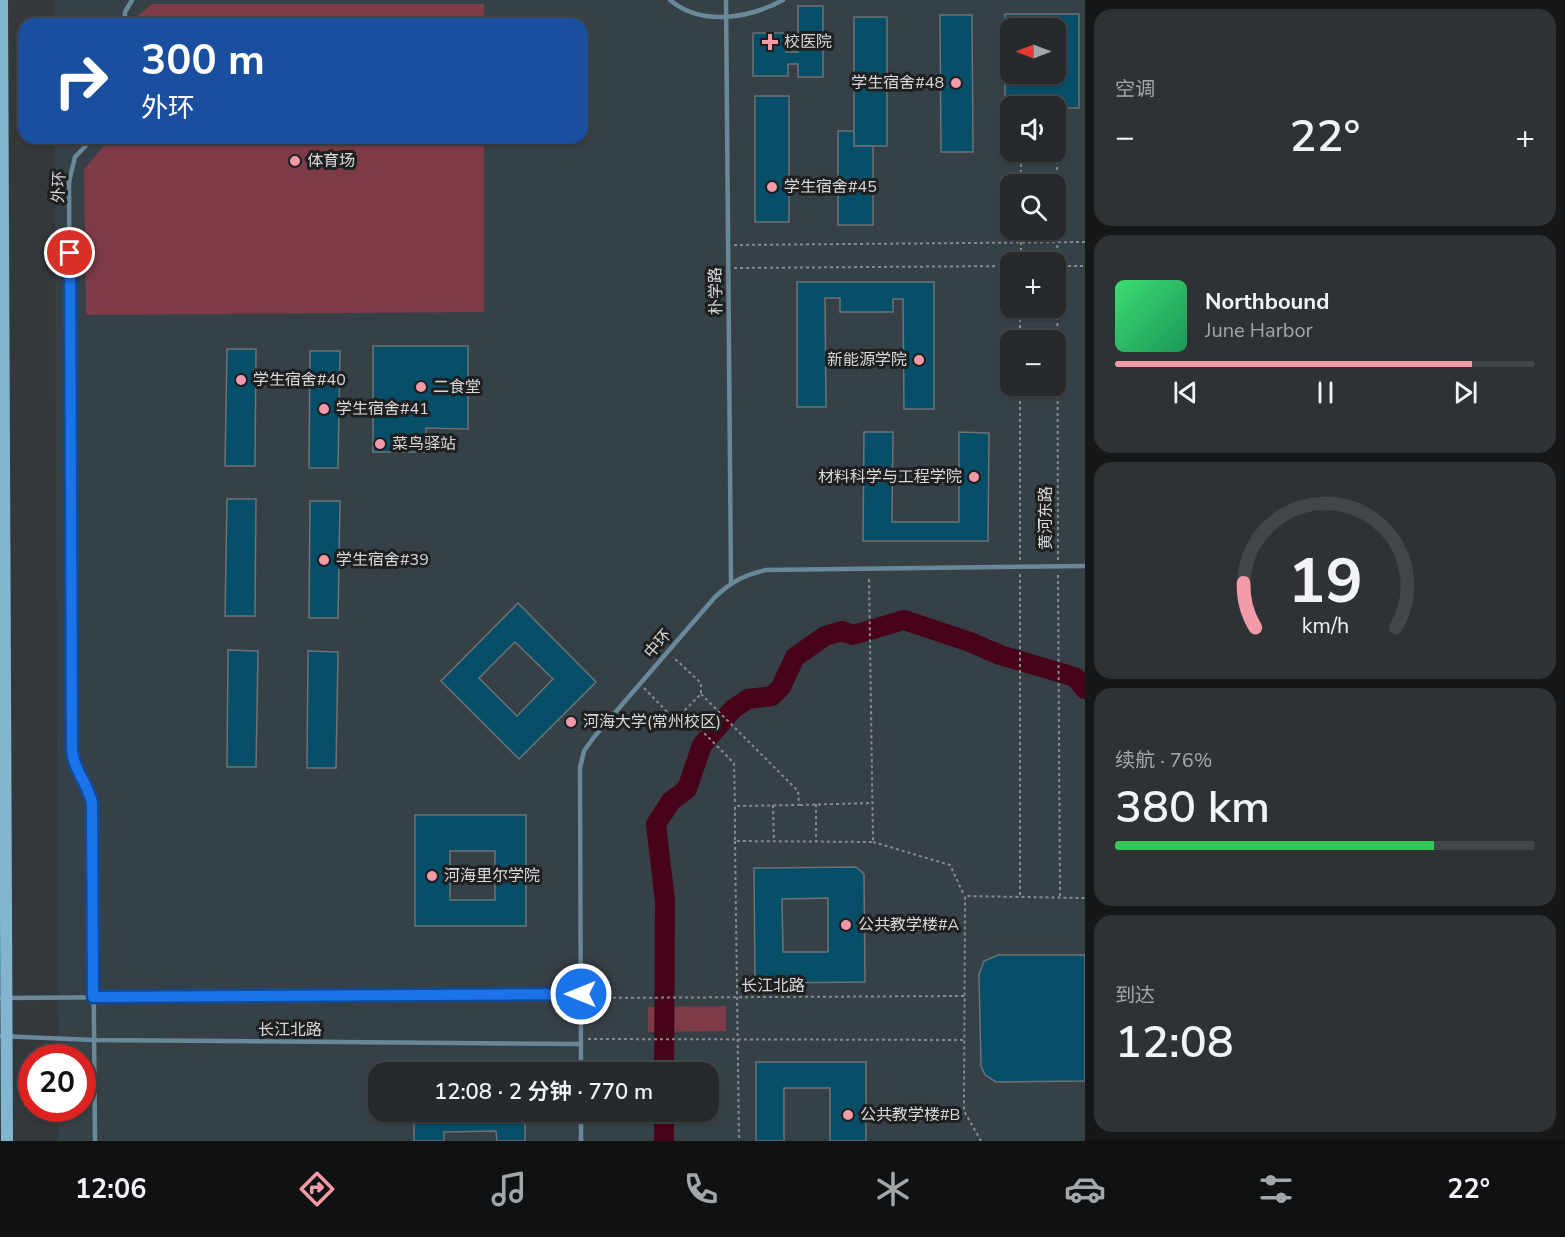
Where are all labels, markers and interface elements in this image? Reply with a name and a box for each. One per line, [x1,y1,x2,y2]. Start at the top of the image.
north arrow [1000,18,1066,84]
map controls [1000,18,1066,396]
place label: 校医院 [784,31,832,53]
text: 300 m [141,32,265,89]
marker: 校医院 [761,33,779,51]
icon: right [42,42,120,120]
place label: 学生宿舍#48 [851,72,944,94]
marker: 学生宿舍#48 [949,76,963,90]
text: 空调 [1115,76,1155,103]
text: 外环 [141,90,195,127]
button: sound [1000,96,1066,162]
text: 22° [1290,106,1360,167]
text: − [1115,115,1135,160]
text: + [1515,115,1535,160]
place label: 体育场 [307,150,355,172]
marker: 体育场 [288,154,302,168]
street label: 外环 [47,170,71,204]
button: search [1000,174,1066,240]
place label: 学生宿舍#45 [784,176,877,198]
marker: 学生宿舍#45 [765,180,779,194]
pin [44,227,95,278]
icon: arrive [53,236,86,269]
button: + [1000,252,1066,318]
street label: 朴学路 [705,267,727,315]
text: Northbound [1205,287,1329,317]
text: June Harbor [1205,317,1313,344]
button: − [1000,330,1066,396]
place label: 新能源学院 [827,349,907,371]
marker: 新能源学院 [912,353,926,367]
place label: 学生宿舍#40 [253,369,346,391]
marker: 学生宿舍#40 [234,373,248,387]
place label: 二食堂 [433,376,481,398]
icon: previous [1169,376,1202,409]
icon: pause [1309,376,1342,409]
icon: next [1449,376,1482,409]
marker: 二食堂 [414,380,428,394]
place label: 学生宿舍#41 [336,398,429,420]
marker: 学生宿舍#41 [317,402,331,416]
place label: 菜鸟驿站 [392,433,456,455]
marker: 菜鸟驿站 [373,437,387,451]
place label: 材料科学与工程学院 [818,466,962,488]
marker: 材料科学与工程学院 [967,470,981,484]
street label: 黄河东路 [1035,486,1057,550]
text: 19 [1288,539,1362,624]
place label: 学生宿舍#39 [336,549,429,571]
marker: 学生宿舍#39 [317,553,331,567]
text: km/h [1301,611,1349,641]
street label: 中环 [639,625,677,663]
place label: 河海大学(常州校区) [583,711,721,733]
marker: 河海大学(常州校区) [564,715,578,729]
text: 续航 · 76% [1115,747,1212,774]
text: 380 km [1115,777,1270,838]
place label: 河海里尔学院 [444,865,540,887]
marker: 河海里尔学院 [425,869,439,883]
place label: 公共教学楼#A [858,914,960,936]
marker: 公共教学楼#A [839,918,853,932]
position arrow [549,962,613,1026]
street label: 长江北路 [741,975,805,997]
text: 到达 [1115,982,1155,1009]
text: 12:08 [1115,1012,1234,1073]
street label: 长江北路 [258,1019,322,1041]
speed limit sign: 20 [18,1044,96,1122]
text: 12:08 · 2 分钟 · 770 m [434,1077,653,1107]
place label: 公共教学楼#B [860,1104,960,1126]
marker: 公共教学楼#B [841,1108,855,1122]
icon: directions [296,1168,338,1210]
icon: music [488,1168,530,1210]
icon: phone [680,1168,722,1210]
icon: climate [872,1168,914,1210]
icon: car [1064,1168,1106,1210]
icon: filters [1255,1168,1297,1210]
text: 12:06 [75,1171,146,1208]
text: 22° [1447,1171,1490,1208]

